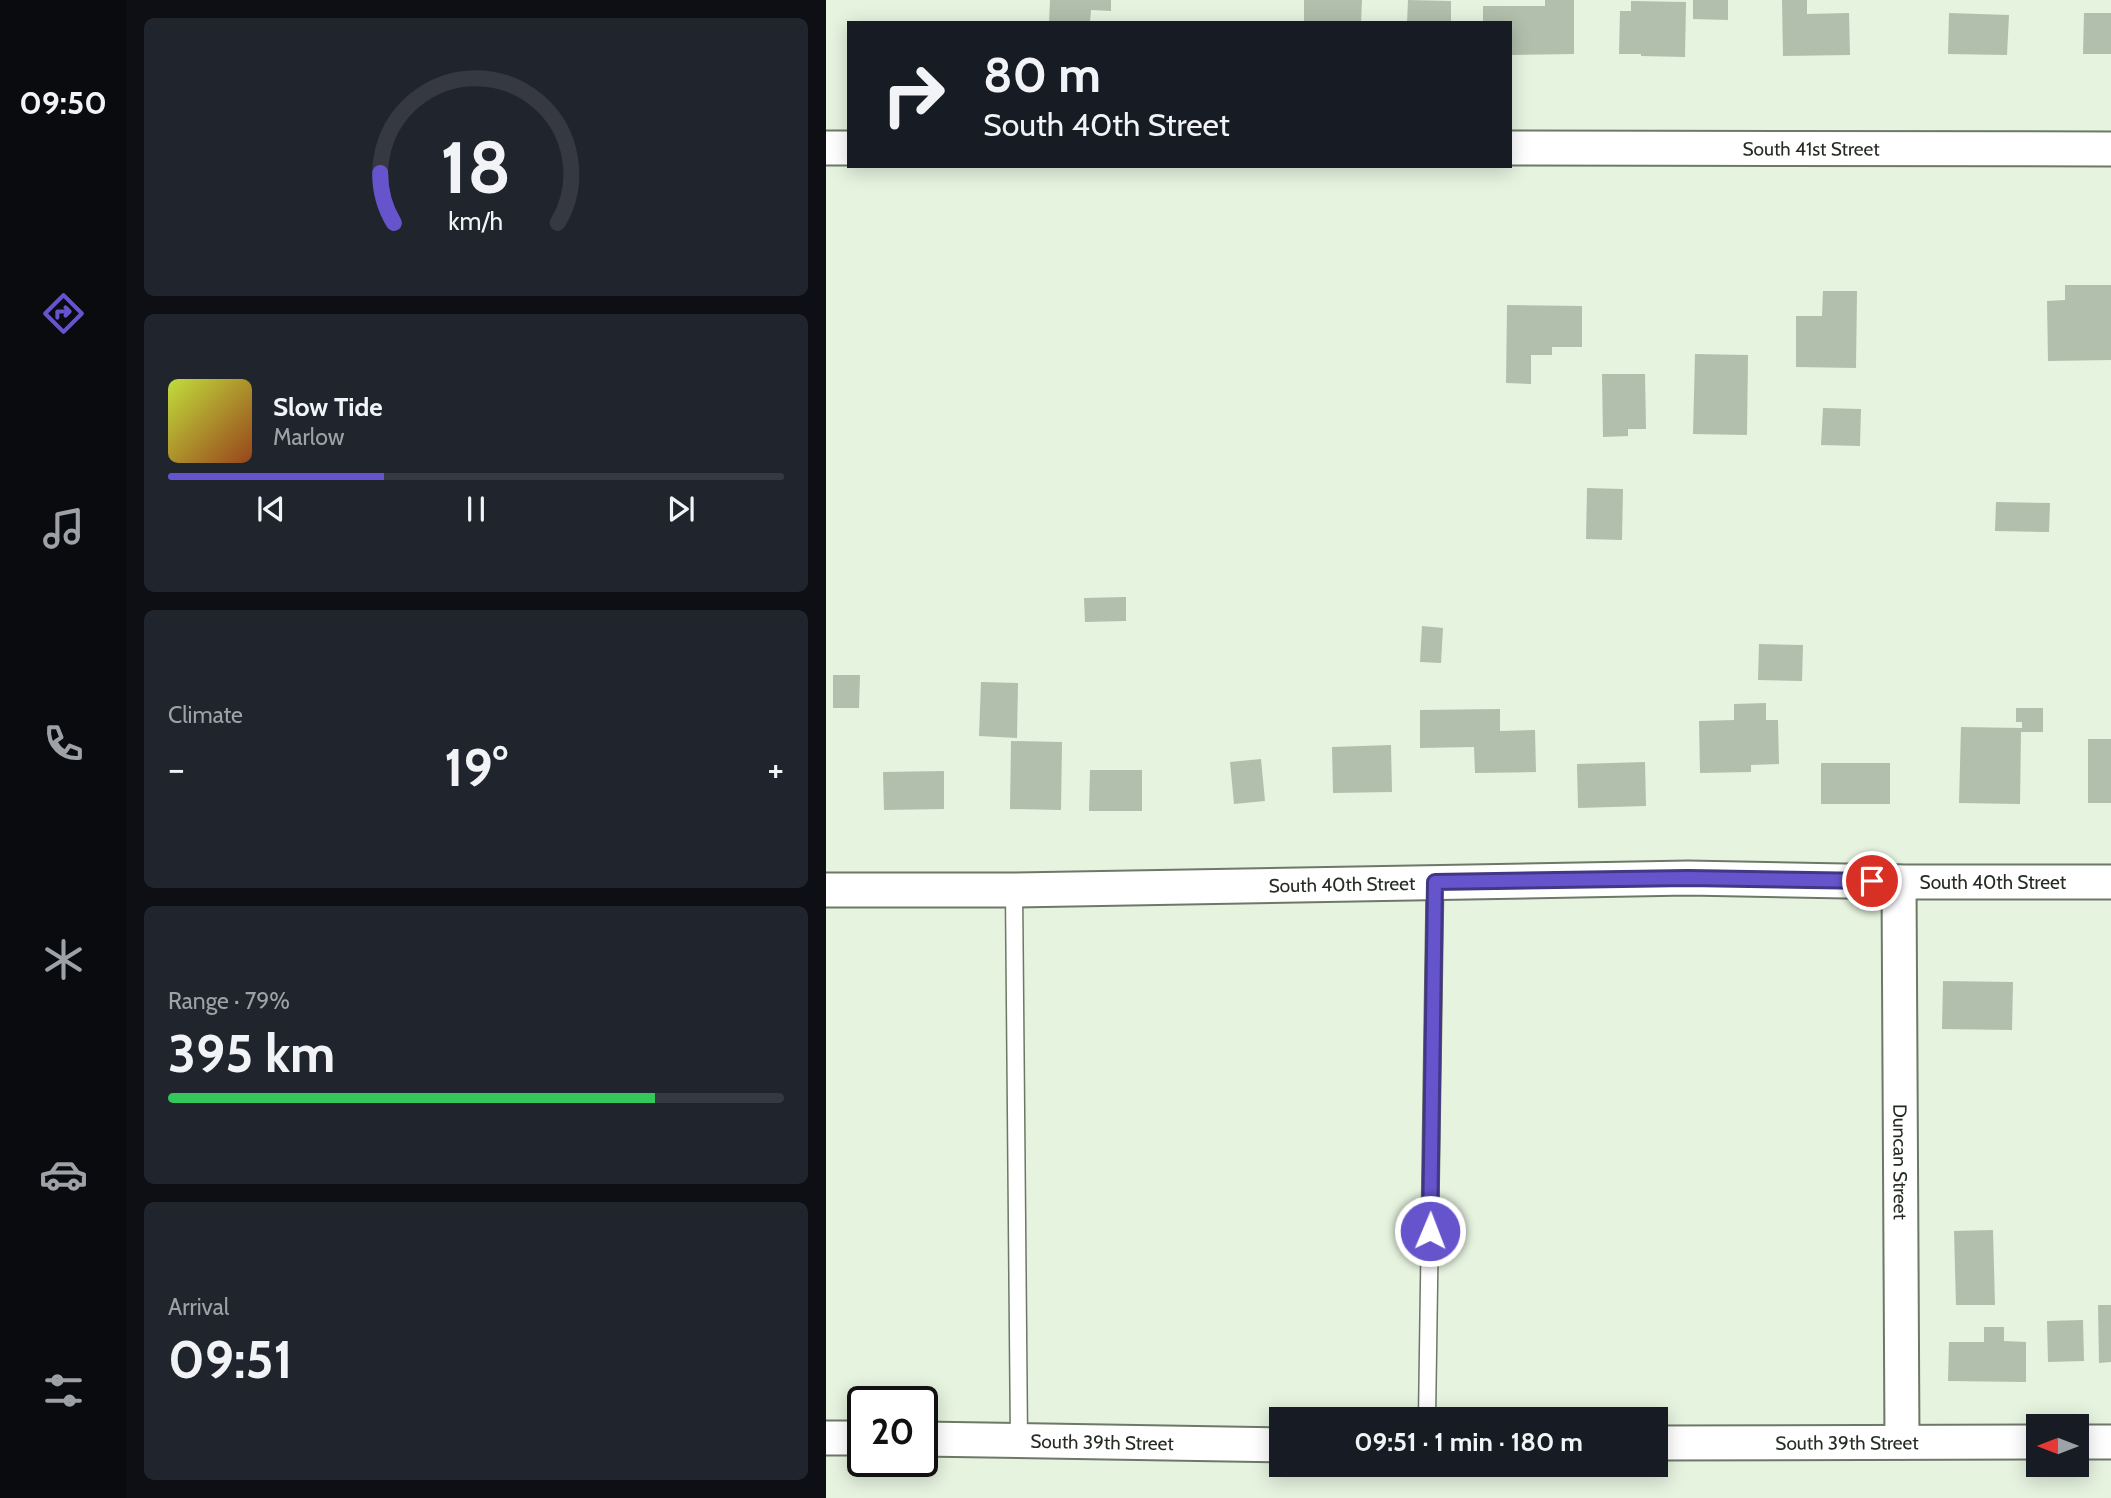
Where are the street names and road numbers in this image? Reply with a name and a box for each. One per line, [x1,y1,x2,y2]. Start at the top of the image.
street label: South 41st Street [1742,137,1880,161]
street label: South 40th Street [1920,871,2067,894]
street label: South 40th Street [1268,872,1416,897]
street label: Duncan Street [1888,1104,1912,1221]
street label: South 39th Street [1030,1430,1174,1455]
street label: South 39th Street [1775,1431,1919,1455]

